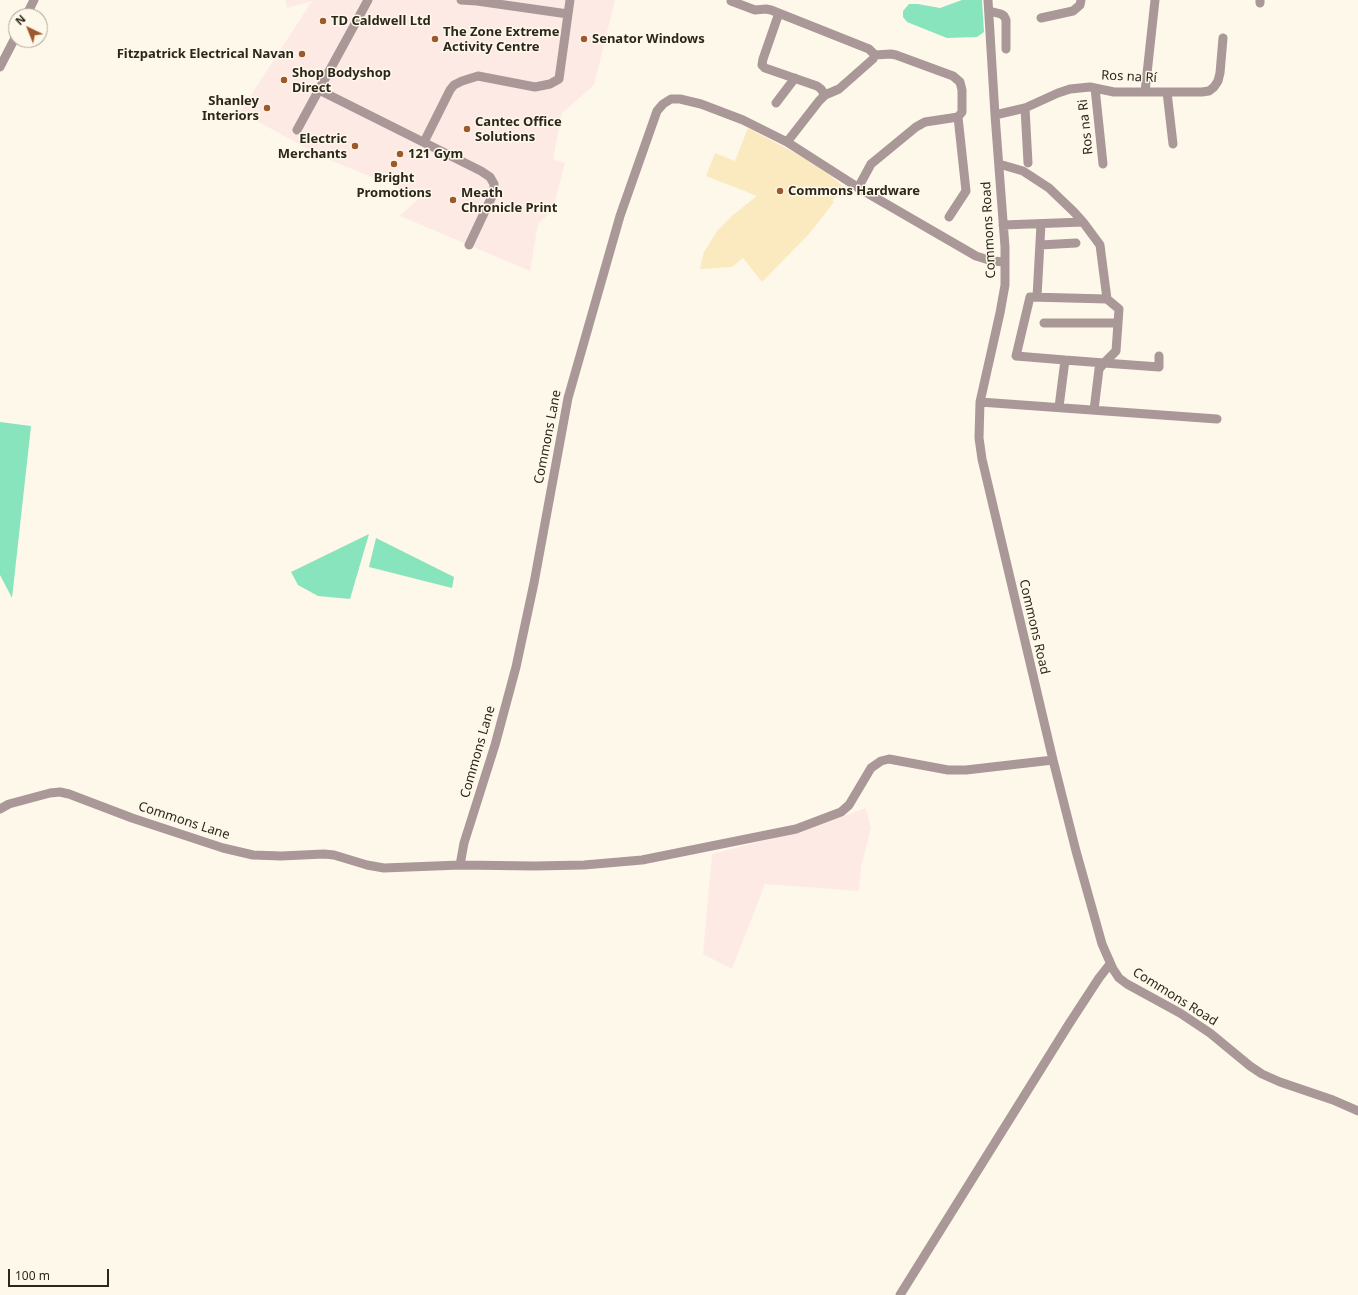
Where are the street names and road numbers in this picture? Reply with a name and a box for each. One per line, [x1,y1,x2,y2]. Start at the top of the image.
street label: Ros na Rí [1101,68,1157,86]
street label: Ros na Ri [1075,98,1097,156]
street label: Commons Road [979,181,999,279]
street label: Commons Lane [531,389,565,485]
street label: Commons Road [1015,578,1053,676]
street label: Commons Lane [457,704,499,800]
street label: Commons Lane [136,799,232,843]
street label: Commons Road [1130,965,1220,1029]

